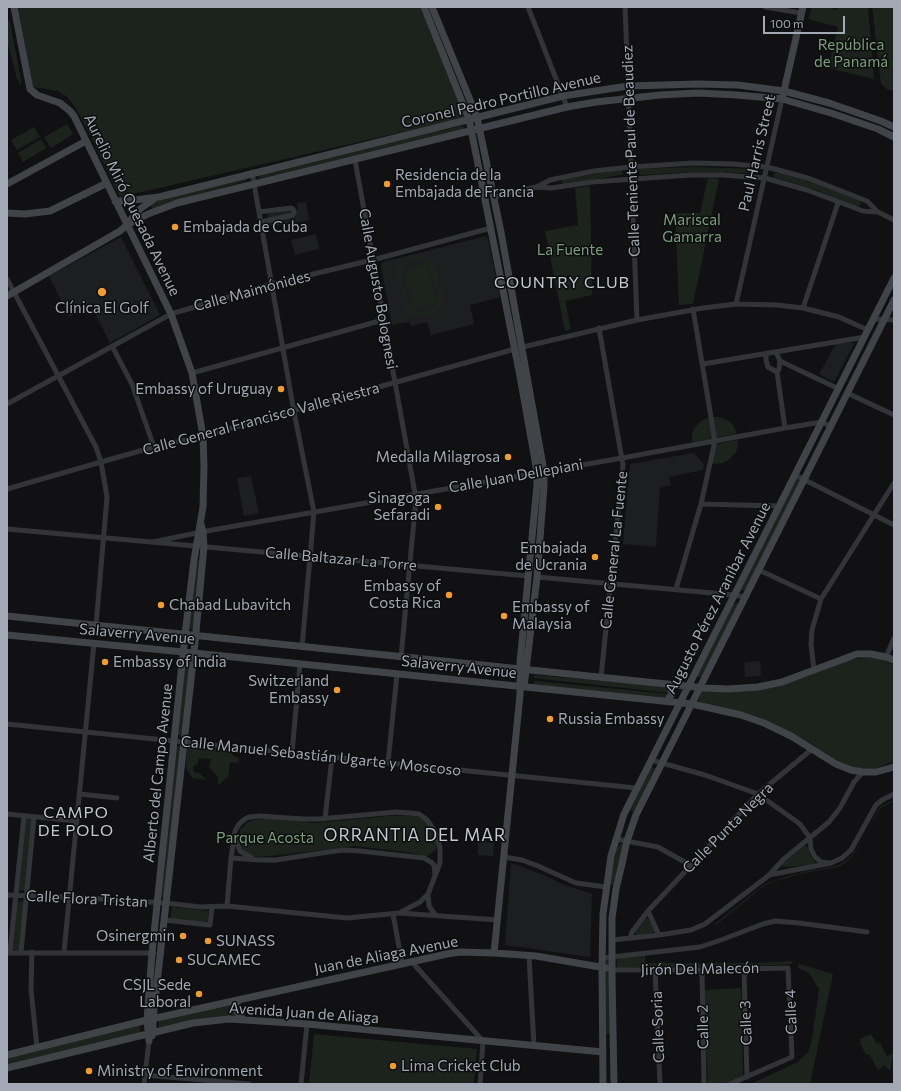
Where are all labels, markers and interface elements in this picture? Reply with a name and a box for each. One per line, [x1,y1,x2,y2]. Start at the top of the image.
scale bar [765,8,847,34]
text: 100 m [770,16,804,30]
park label: República de Panamá [814,36,888,71]
street label: Calle Teniente Paul de Beaudiez [618,45,644,257]
street label: Coronel Pedro Portillo Avenue [400,68,602,132]
street label: Paul Harris Street [735,93,779,213]
street label: Aurelio Miró Quesada Avenue [80,111,184,299]
place label: Residencia de la Embajada de Francia [395,166,534,201]
marker: Residencia de la Embajada de Francia [382,179,392,189]
street label: Calle Augusto Bolognesi [355,207,401,371]
park label: Mariscal Gamarra [662,211,722,246]
place label: Embajada de Cuba [183,218,308,236]
marker: Embajada de Cuba [170,222,180,232]
park label: La Fuente [537,241,603,259]
street label: Calle Maimónides [192,267,312,315]
district label: COUNTRY CLUB [494,273,630,293]
marker: Clínica El Golf [96,286,108,298]
place label: Clínica El Golf [55,299,149,317]
street label: Calle General Francisco Valle Riestra [141,379,381,459]
place label: Embassy of Uruguay [135,380,273,398]
marker: Embassy of Uruguay [276,384,286,394]
place label: Medalla Milagrosa [376,448,500,466]
marker: Medalla Milagrosa [503,452,513,462]
street label: Calle Juan Dellepiani [447,455,585,497]
street label: Calle General La Fuente [597,470,631,630]
place label: Sinagoga Sefaradi [368,489,430,524]
street label: Augusto Pérez Araníbar Avenue [662,499,774,697]
marker: Sinagoga Sefaradi [433,502,443,512]
place label: Embajada de Ucrania [515,539,587,574]
street label: Calle Baltazar La Torre [264,543,418,575]
marker: Embajada de Ucrania [590,552,600,562]
place label: Embassy of Costa Rica [363,577,441,612]
marker: Embassy of Costa Rica [444,590,454,600]
place label: Chabad Lubavitch [169,596,291,614]
place label: Embassy of Malaysia [512,598,590,633]
marker: Chabad Lubavitch [156,600,166,610]
marker: Embassy of Malaysia [499,611,509,621]
street label: Salaverry Avenue [78,620,196,648]
street label: Salaverry Avenue [400,652,518,682]
place label: Embassy of India [113,653,227,671]
marker: Embassy of India [100,657,110,667]
place label: Switzerland Embassy [248,672,329,707]
street label: Alberto del Campo Avenue [140,683,176,863]
marker: Switzerland Embassy [332,685,342,695]
place label: Russia Embassy [558,710,664,728]
marker: Russia Embassy [545,714,555,724]
street label: Calle Manuel Sebastián Ugarte y Moscoso [180,732,462,780]
street label: Calle Punta Negra [679,779,777,877]
district label: CAMPO DE POLO [38,803,114,841]
district label: ORRANTIA DEL MAR [324,825,506,845]
park label: Parque Acosta [216,829,314,847]
street label: Calle Flora Tristan [26,887,148,911]
place label: Osinergmin [96,927,175,945]
marker: Osinergmin [178,931,188,941]
place label: SUNASS [216,932,275,950]
street label: Juan de Aliaga Avenue [313,932,459,978]
marker: SUNASS [203,936,213,946]
place label: SUCAMEC [187,951,261,969]
marker: SUCAMEC [174,955,184,965]
street label: Jirón Del Malecón [640,959,760,979]
place label: CSJL Sede Laboral [123,976,191,1011]
marker: CSJL Sede Laboral [194,989,204,999]
street label: Calle 4 [781,989,801,1035]
street label: Calle Soria [648,991,668,1063]
street label: Avenida Juan de Aliaga [228,999,380,1027]
street label: Calle 3 [736,1000,756,1046]
street label: Calle 2 [694,1004,712,1050]
place label: Lima Cricket Club [401,1057,521,1075]
marker: Lima Cricket Club [388,1061,398,1071]
place label: Ministry of Environment [97,1062,263,1080]
marker: Ministry of Environment [84,1066,94,1076]

